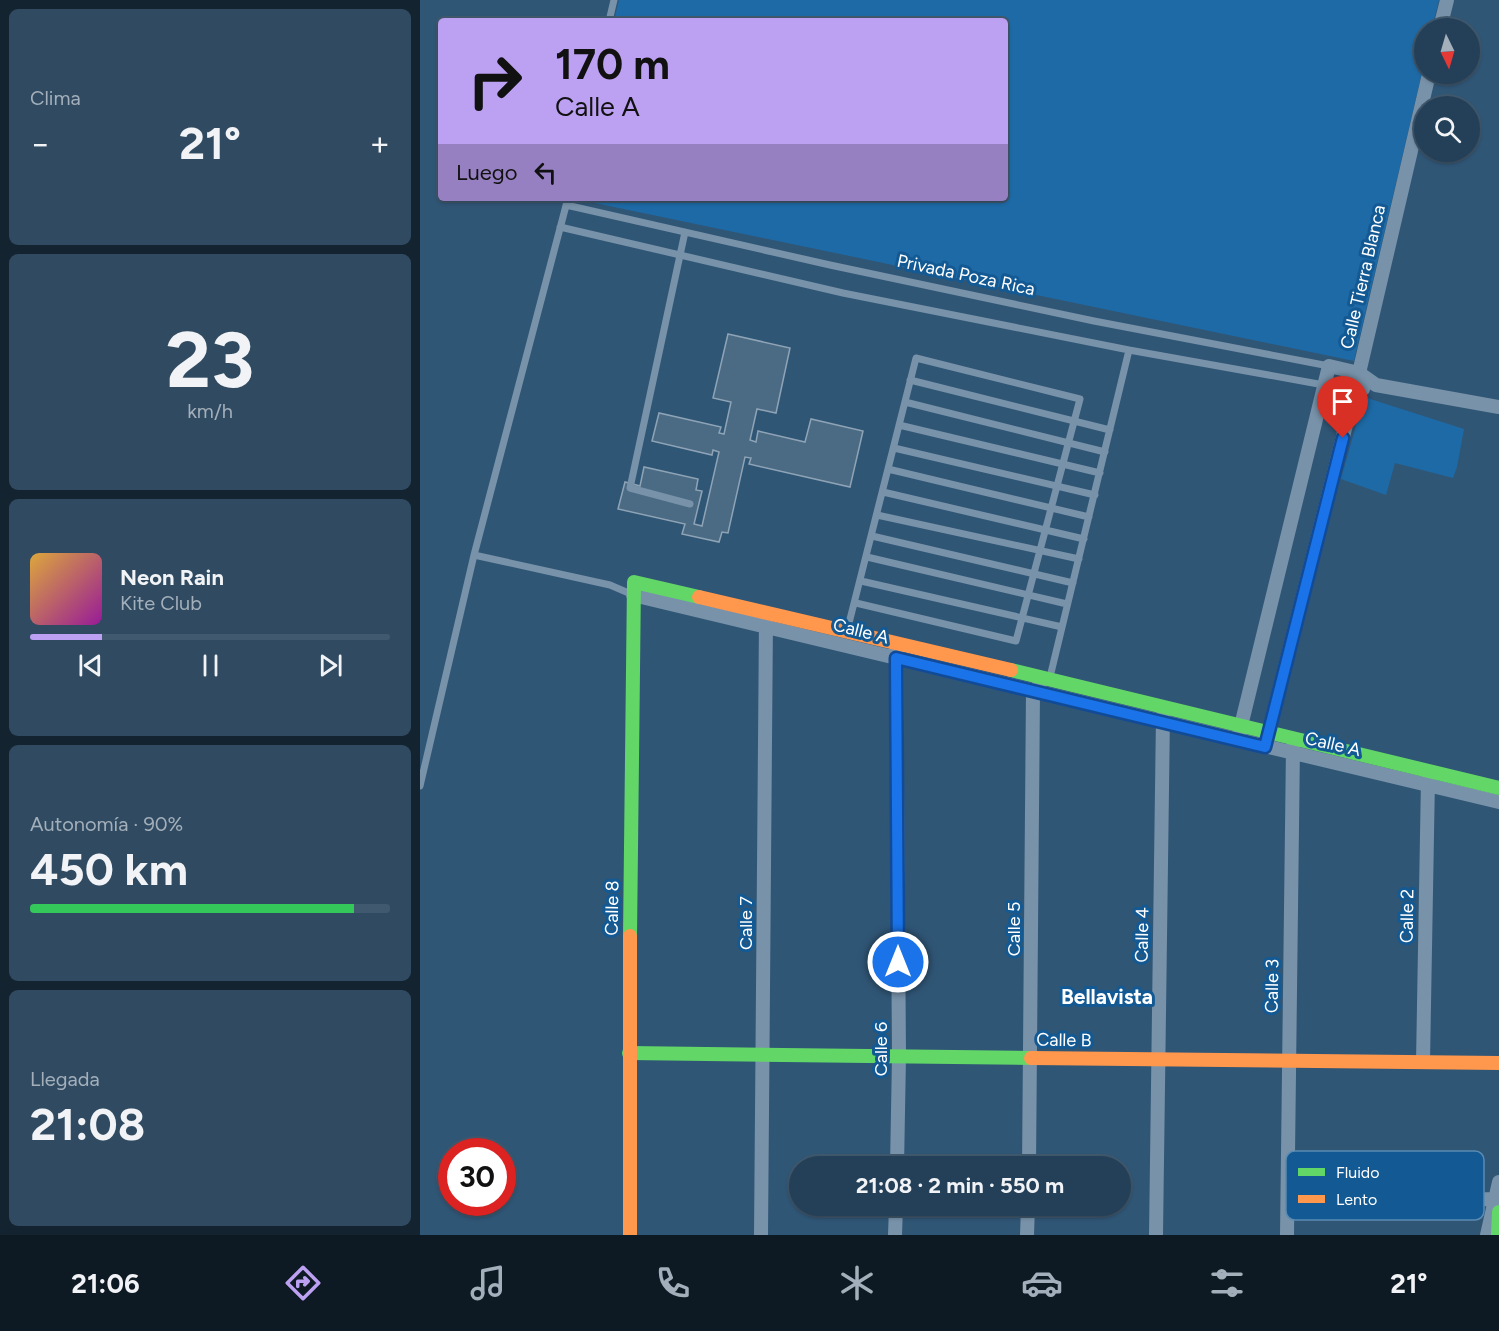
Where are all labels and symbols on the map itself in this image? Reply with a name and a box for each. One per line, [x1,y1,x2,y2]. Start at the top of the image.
north arrow [1414,18,1480,84]
street label: Calle Tierra Blanca [1336,203,1390,351]
street label: Privada Poza Rica [895,250,1037,300]
pin [1317,376,1368,438]
street label: Calle A [831,613,891,649]
street label: Calle A [1303,727,1363,761]
street label: Calle 8 [601,880,623,936]
street label: Calle 2 [1396,889,1418,943]
street label: Calle 7 [735,896,757,950]
street label: Calle 5 [1003,902,1025,956]
street label: Calle 4 [1131,907,1153,963]
position arrow [866,930,930,994]
street label: Calle 3 [1261,959,1283,1013]
district label: Bellavista [1061,984,1153,1009]
street label: Calle 6 [870,1022,892,1076]
street label: Calle B [1036,1029,1092,1051]
speed limit sign: 30 [438,1138,516,1216]
legend [1286,1151,1484,1220]
text: Fluido [1336,1163,1380,1182]
text: Lento [1336,1190,1377,1209]

